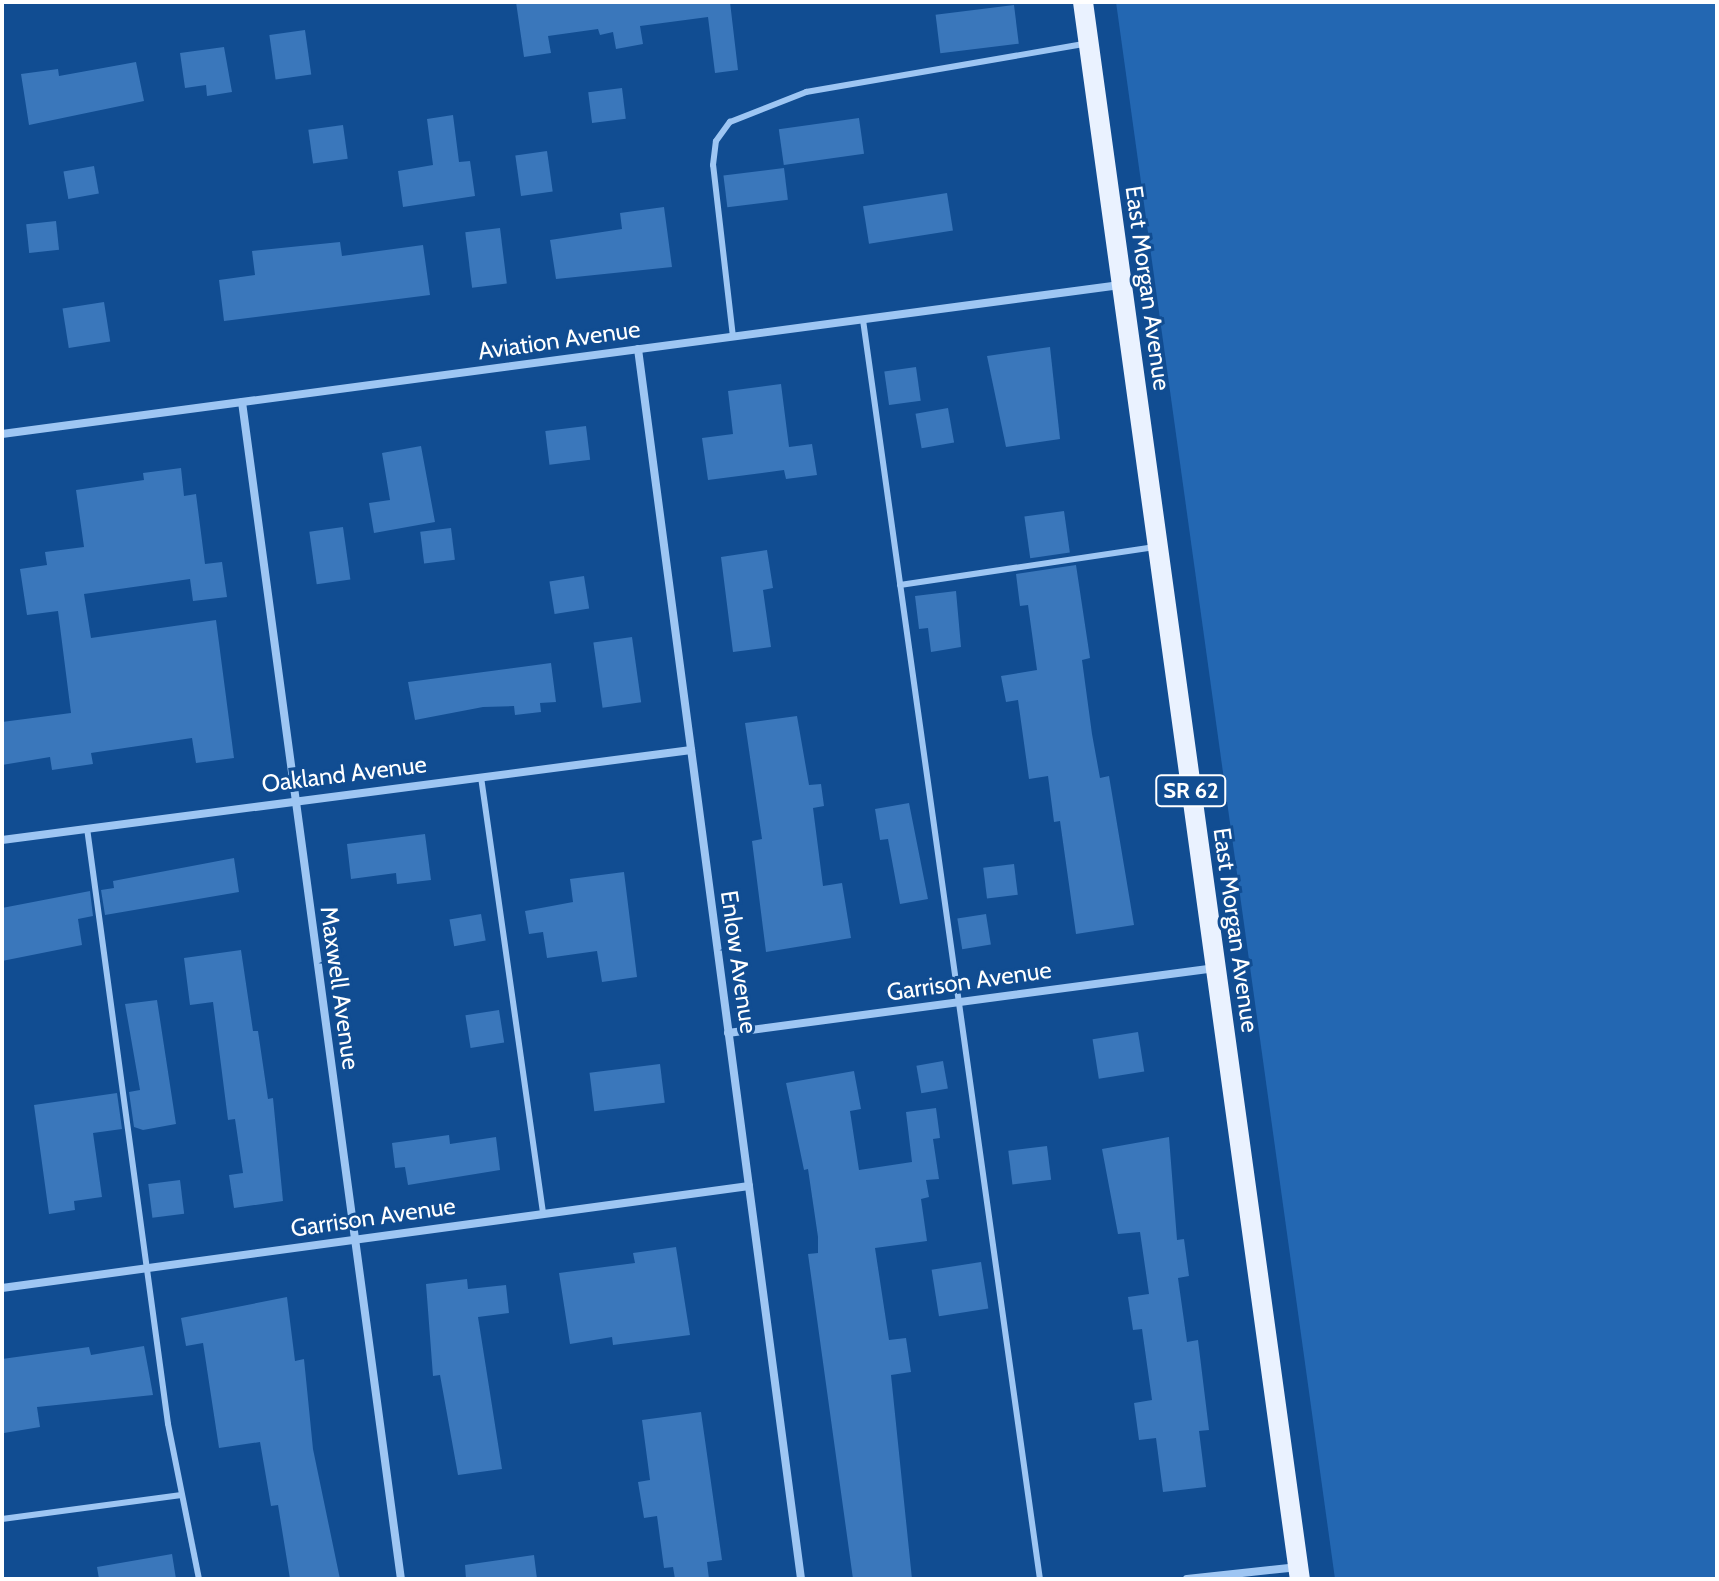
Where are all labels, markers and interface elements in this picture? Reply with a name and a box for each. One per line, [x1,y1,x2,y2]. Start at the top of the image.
street label: East Morgan Avenue [1119,184,1177,392]
street label: Aviation Avenue [476,314,642,366]
street label: Oakland Avenue [260,750,428,798]
road number: SR 62 [1155,773,1227,809]
street label: East Morgan Avenue [1207,826,1265,1034]
street label: Enlow Avenue [715,889,763,1035]
street label: Maxwell Avenue [314,904,366,1072]
street label: Garrison Avenue [885,955,1053,1007]
street label: Garrison Avenue [289,1191,457,1243]

